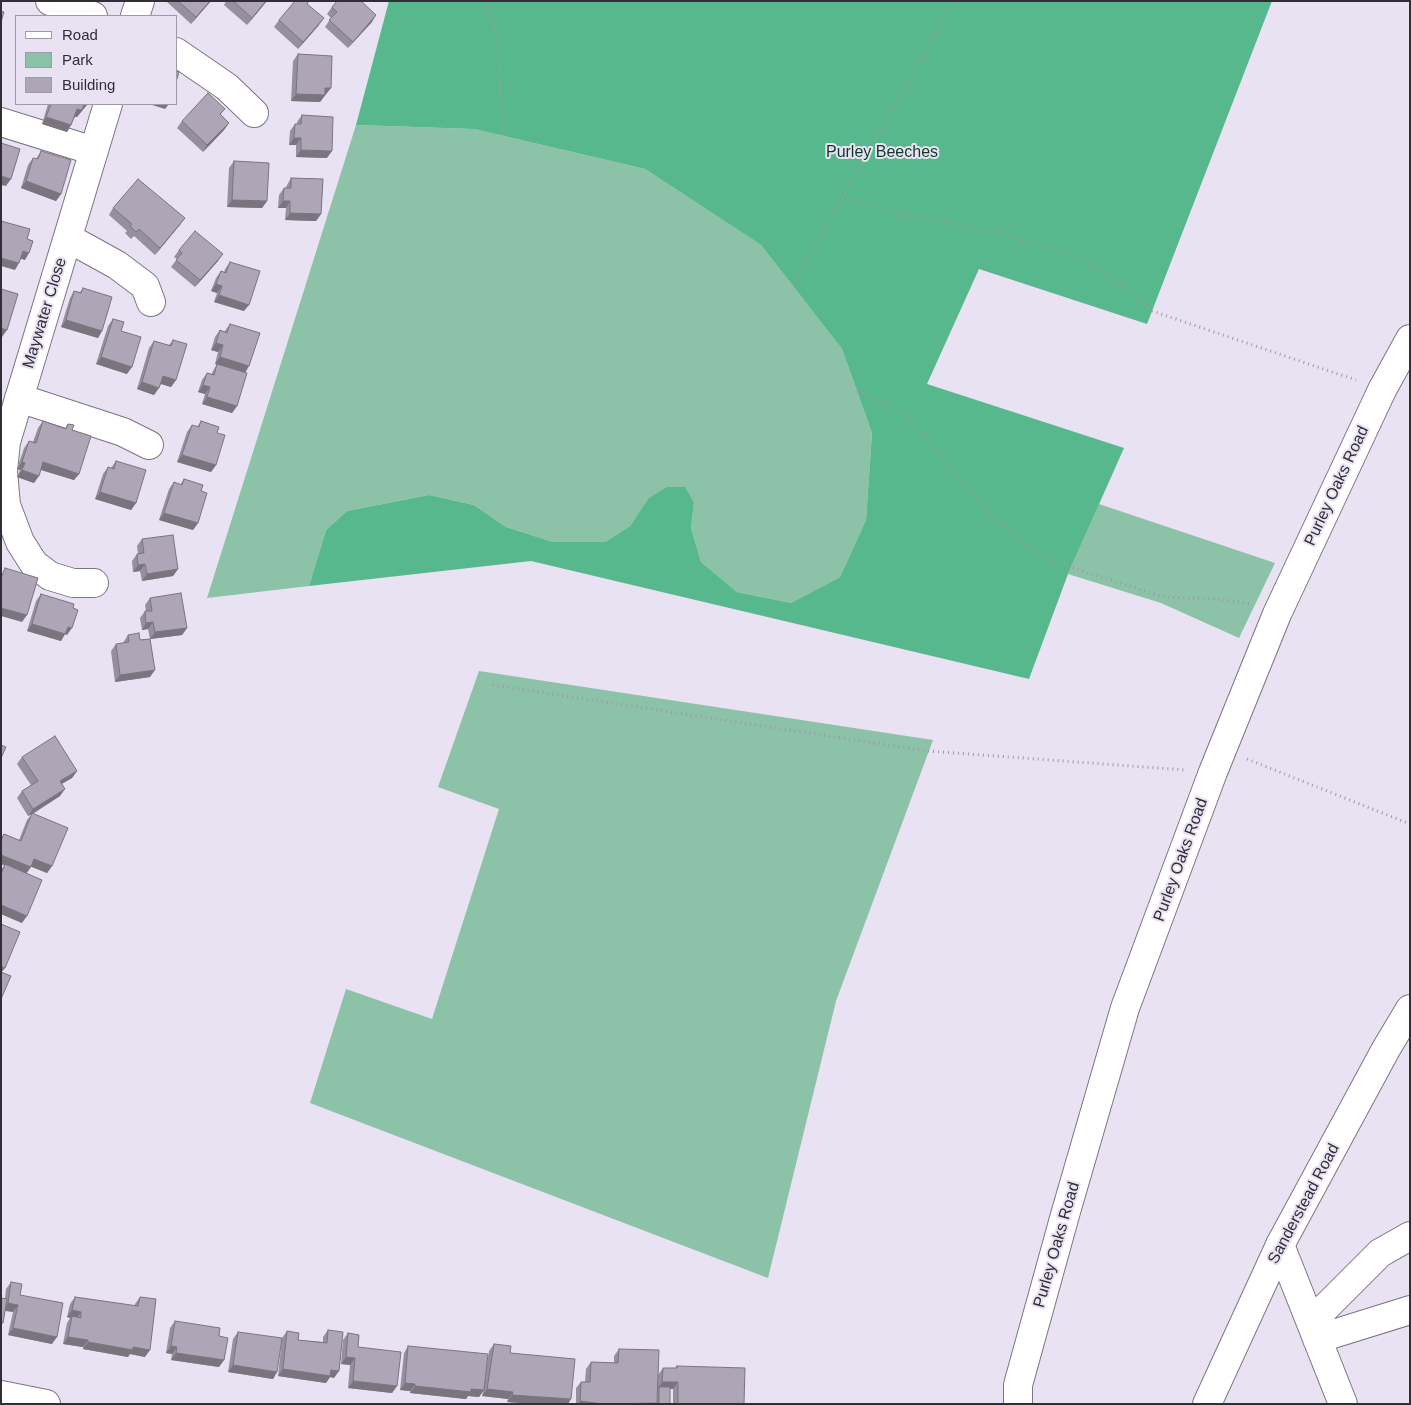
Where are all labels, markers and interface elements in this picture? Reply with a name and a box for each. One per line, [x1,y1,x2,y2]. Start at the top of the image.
legend [15,15,178,105]
text: Road [62,26,98,43]
text: Park [62,51,93,68]
text: Building [62,76,115,93]
park label: Purley Beeches [826,143,938,163]
street label: Maywater Close [19,255,71,371]
street label: Purley Oaks Road [1301,423,1373,549]
street label: Purley Oaks Road [1150,796,1212,924]
street label: Sanderstead Road [1264,1141,1344,1267]
street label: Purley Oaks Road [1030,1180,1084,1310]

